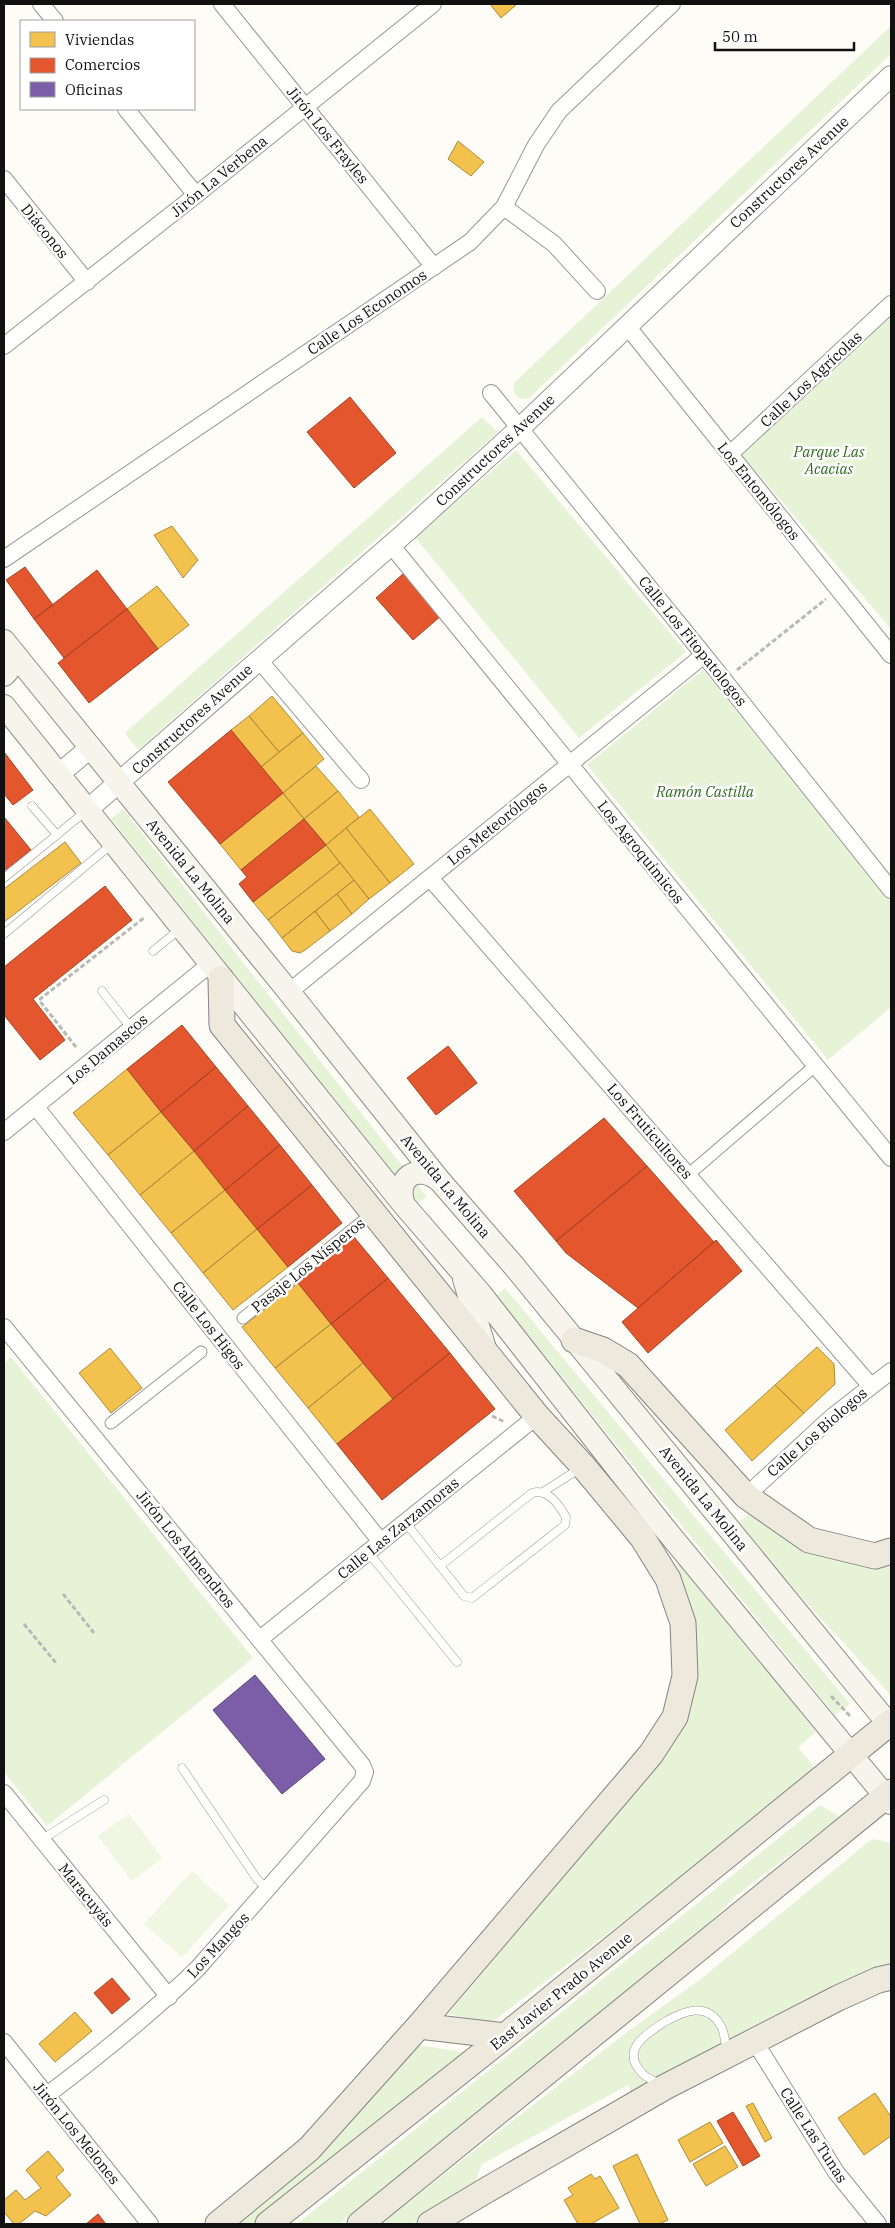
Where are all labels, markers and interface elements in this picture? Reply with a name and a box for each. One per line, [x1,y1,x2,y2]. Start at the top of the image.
legend [20,20,195,110]
scale bar [715,20,854,52]
text: 50 m [722,27,758,46]
text: Viviendas [65,30,134,49]
text: Comercios [65,55,140,74]
text: Oficinas [65,80,123,99]
street label: Jirón Los Frayles [283,83,373,187]
street label: Constructores Avenue [725,112,853,232]
street label: Jirón La Verbena [167,131,271,221]
street label: Diáconos [17,200,73,262]
street label: Calle Los Economos [304,265,430,359]
street label: Calle Los Agrícolas [756,327,866,431]
street label: Constructores Avenue [431,390,559,510]
street label: Los Entomólogos [714,438,804,544]
park label: Parque Las Acacias [793,442,865,478]
street label: Calle Los Fitopatologos [635,572,751,710]
street label: Constructores Avenue [128,660,256,778]
street label: Los Meteorólogos [443,777,551,869]
park label: Ramón Castilla [655,782,755,801]
street label: Los Agroquímicos [594,797,688,907]
street label: Avenida La Molina [143,814,239,928]
street label: Los Damascos [63,1010,151,1088]
street label: Los Fruticultores [603,1079,697,1183]
street label: Avenida La Molina [397,1130,495,1242]
street label: Pasaje Los Nísperos [247,1213,369,1317]
street label: Calle Los Higos [169,1277,249,1373]
street label: Calle Los Biologos [763,1383,871,1481]
street label: Avenida La Molina [656,1441,752,1555]
street label: Calle Las Zarzamoras [333,1473,463,1583]
street label: Jirón Los Almendros [133,1486,239,1612]
street label: Maracuyás [55,1859,117,1931]
street label: Los Mangos [183,1908,253,1982]
street label: East Javier Prado Avenue [486,1928,636,2054]
street label: Jirón Los Melones [30,2078,124,2188]
street label: Calle Las Tunas [776,2084,852,2186]

